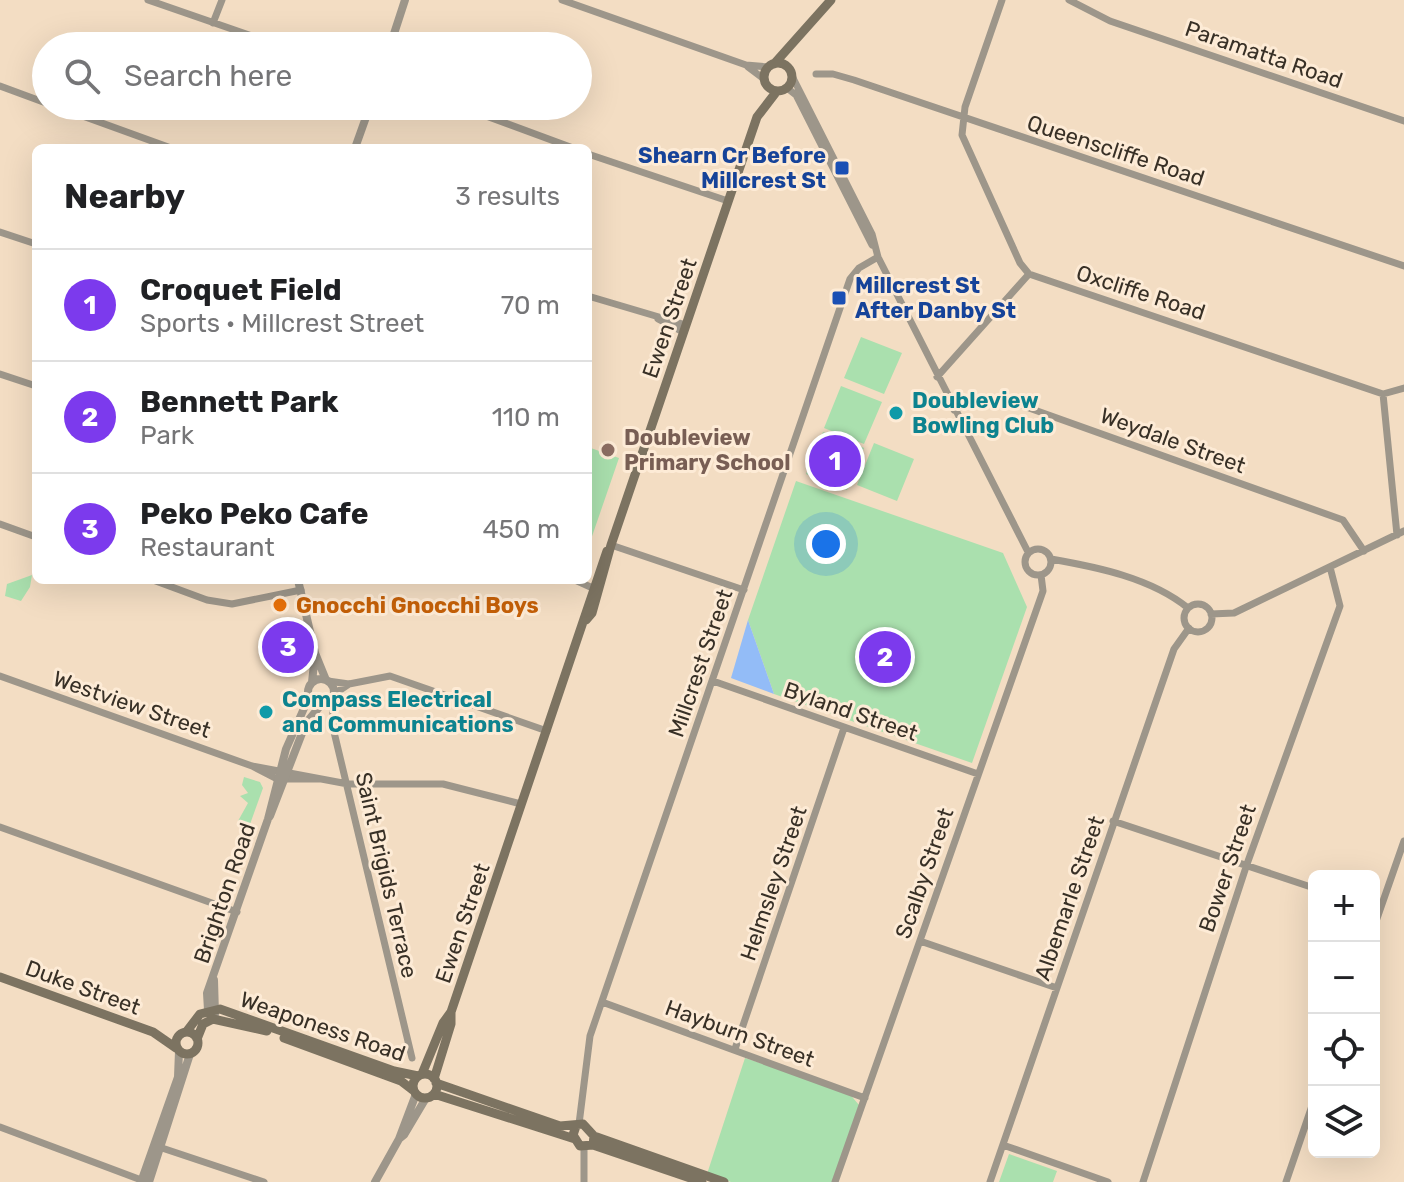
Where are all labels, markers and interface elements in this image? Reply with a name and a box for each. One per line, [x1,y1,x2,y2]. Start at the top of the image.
street label: Paramatta Road [1182,15,1346,94]
search box [32,32,592,120]
icon: search [60,54,104,98]
text: Search here [124,58,292,94]
street label: Queenscliffe Road [1024,109,1208,192]
place label: Shearn Cr Before Millcrest St [638,142,826,194]
marker: Shearn Cr Before Millcrest St [833,159,851,177]
text: Nearby [64,176,185,217]
text: 3 results [455,181,560,212]
street label: Ewen Street [636,254,703,382]
street label: Oxcliffe Road [1073,259,1209,326]
text: Croquet Field [140,272,342,308]
place label: Millcrest St After Danby St [855,272,1016,324]
marker: Millcrest St After Danby St [830,289,848,307]
text: 1 [84,290,96,321]
text: 70 m [501,290,560,321]
text: Sports · Millcrest Street [140,308,424,339]
text: Bennett Park [140,384,339,420]
place label: Doubleview Bowling Club [912,387,1054,439]
text: 2 [82,402,98,433]
text: 110 m [492,402,560,433]
street label: Weydale Street [1096,402,1250,479]
marker: Doubleview Bowling Club [887,404,905,422]
text: Park [140,420,194,451]
place label: Doubleview Primary School [624,424,791,476]
pin: 1 [809,431,861,491]
marker: Doubleview Primary School [599,441,617,459]
text: Peko Peko Cafe [140,496,369,532]
text: 3 [81,514,99,545]
text: 450 m [482,514,560,545]
your location [806,524,846,564]
text: Restaurant [140,532,275,563]
street label: Millcrest Street [662,585,739,741]
place label: Gnocchi Gnocchi Boys [296,592,539,619]
marker: Gnocchi Gnocchi Boys [271,596,289,614]
pin: 3 [262,617,314,677]
pin: 2 [859,627,911,687]
street label: Westview Street [49,665,215,744]
street label: Byland Street [780,676,922,747]
place label: Compass Electrical and Communications [282,686,514,738]
marker: Compass Electrical and Communications [257,703,275,721]
street label: Saint Brigids Terrace [350,770,423,981]
street label: Bower Street [1193,800,1262,936]
street label: Helmsley Street [734,802,813,964]
street label: Scalby Street [889,804,960,942]
street label: Albemarle Street [1029,812,1110,984]
street label: Brighton Road [188,819,261,967]
street label: Ewen Street [429,859,496,987]
map controls [1308,870,1380,1158]
button: + [1308,870,1380,942]
button: − [1308,942,1380,1014]
street label: Duke Street [22,954,144,1021]
street label: Weaponess Road [237,986,409,1067]
street label: Hayburn Street [662,994,818,1073]
button: locate [1308,1014,1380,1086]
button: layers [1308,1086,1380,1158]

